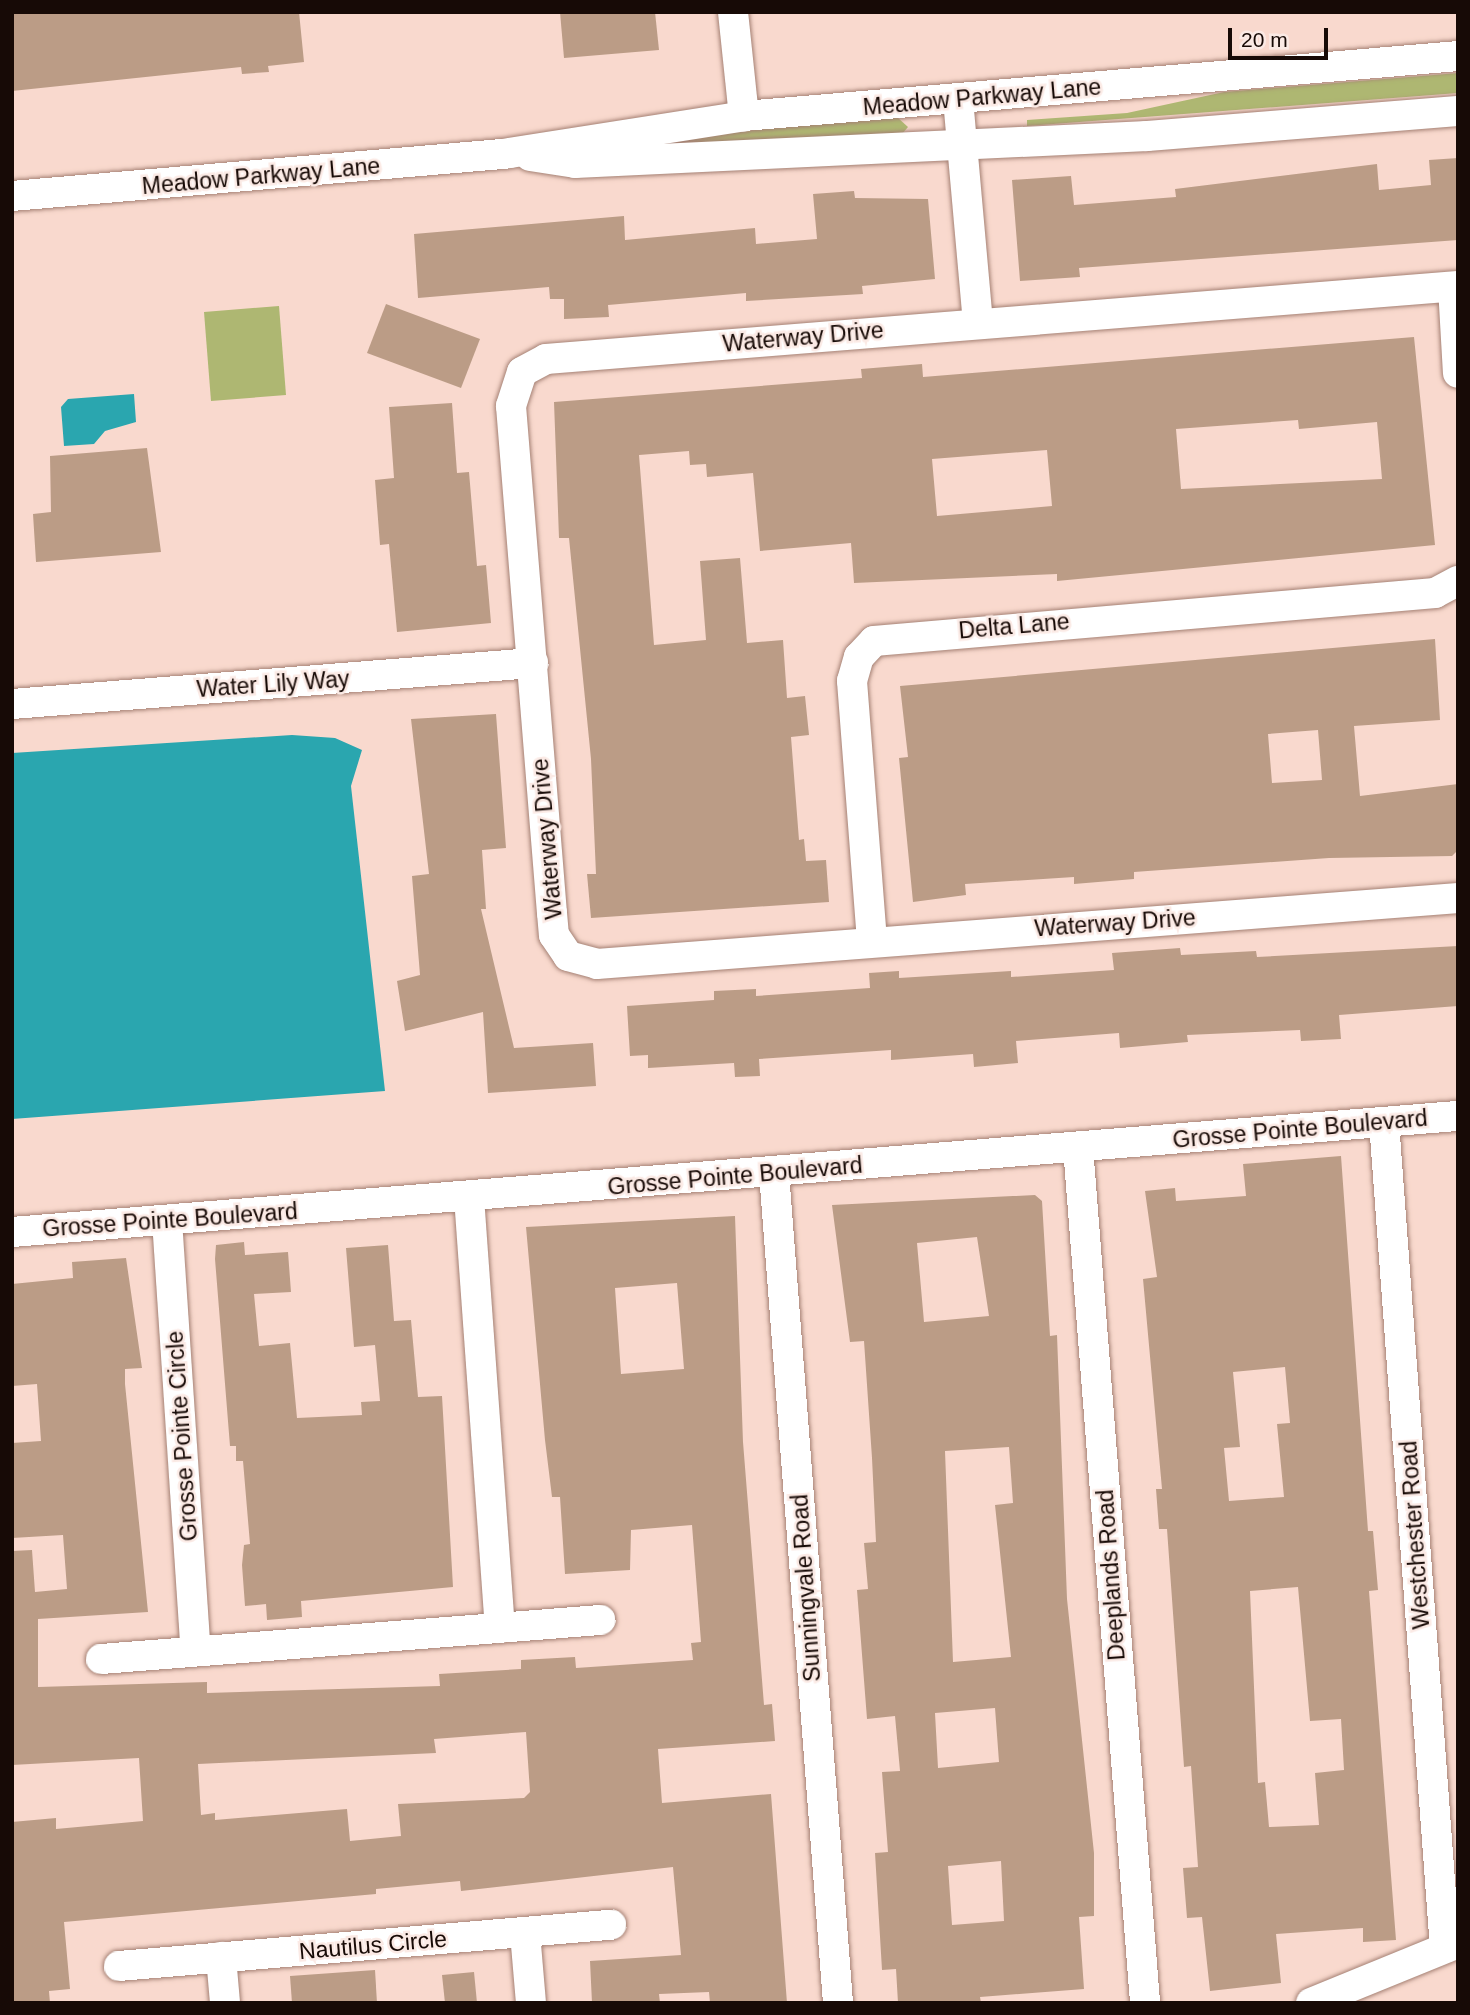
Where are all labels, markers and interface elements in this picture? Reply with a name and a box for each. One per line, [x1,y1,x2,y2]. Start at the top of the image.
scale bar [1232,14,1332,58]
text: 20 m [1241,28,1288,51]
street label: Meadow Parkway Lane [862,73,1102,121]
street label: Meadow Parkway Lane [141,152,381,200]
street label: Waterway Drive [721,316,885,358]
street label: Delta Lane [957,607,1071,645]
street label: Water Lily Way [196,665,350,703]
street label: Waterway Drive [526,757,568,921]
street label: Waterway Drive [1034,904,1196,942]
street label: Grosse Pointe Boulevard [1171,1104,1429,1154]
street label: Grosse Pointe Boulevard [606,1151,864,1201]
street label: Grosse Pointe Boulevard [42,1197,298,1243]
street label: Grosse Pointe Circle [161,1330,203,1542]
street label: Westchester Road [1395,1440,1435,1630]
street label: Deeplands Road [1091,1489,1131,1661]
street label: Sunningvale Road [786,1493,826,1683]
street label: Nautilus Circle [298,1925,448,1965]

